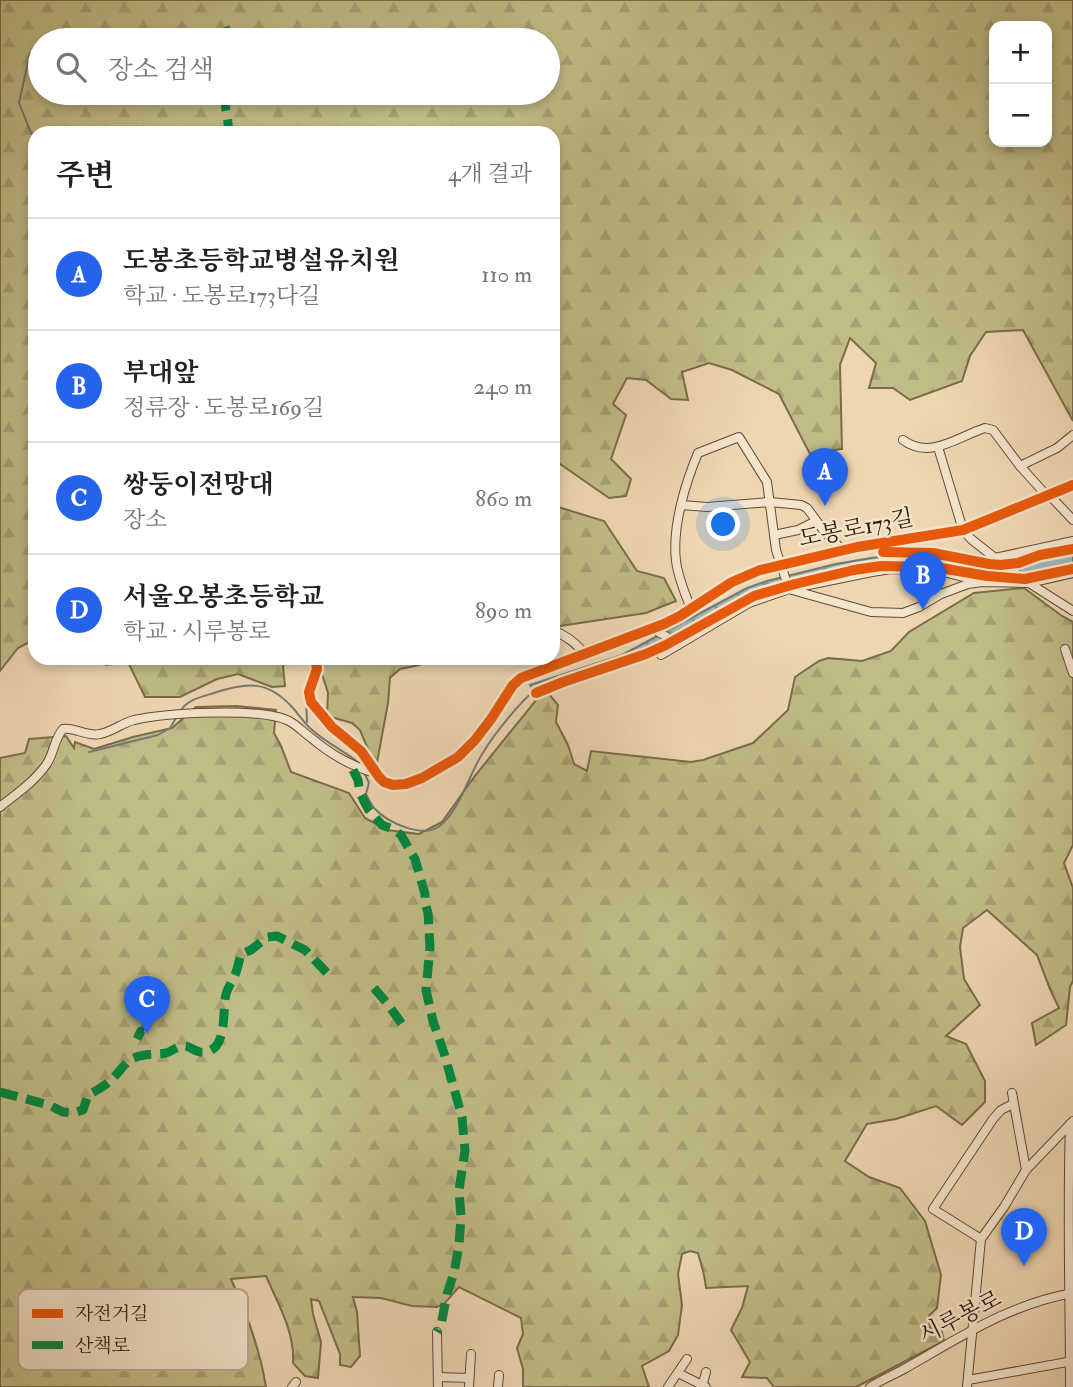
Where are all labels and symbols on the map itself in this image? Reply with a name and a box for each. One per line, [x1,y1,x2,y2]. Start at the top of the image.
pin: A [802,448,848,506]
street label: 도봉로173길 [796,503,916,553]
your location [706,507,740,541]
pin: B [900,552,946,610]
pin: C [124,976,170,1034]
pin: D [1001,1208,1047,1266]
street label: 시루봉로 [914,1284,1006,1350]
legend [18,1289,248,1370]
text: 자전거길 [75,1302,148,1326]
text: 산책로 [75,1334,130,1358]

